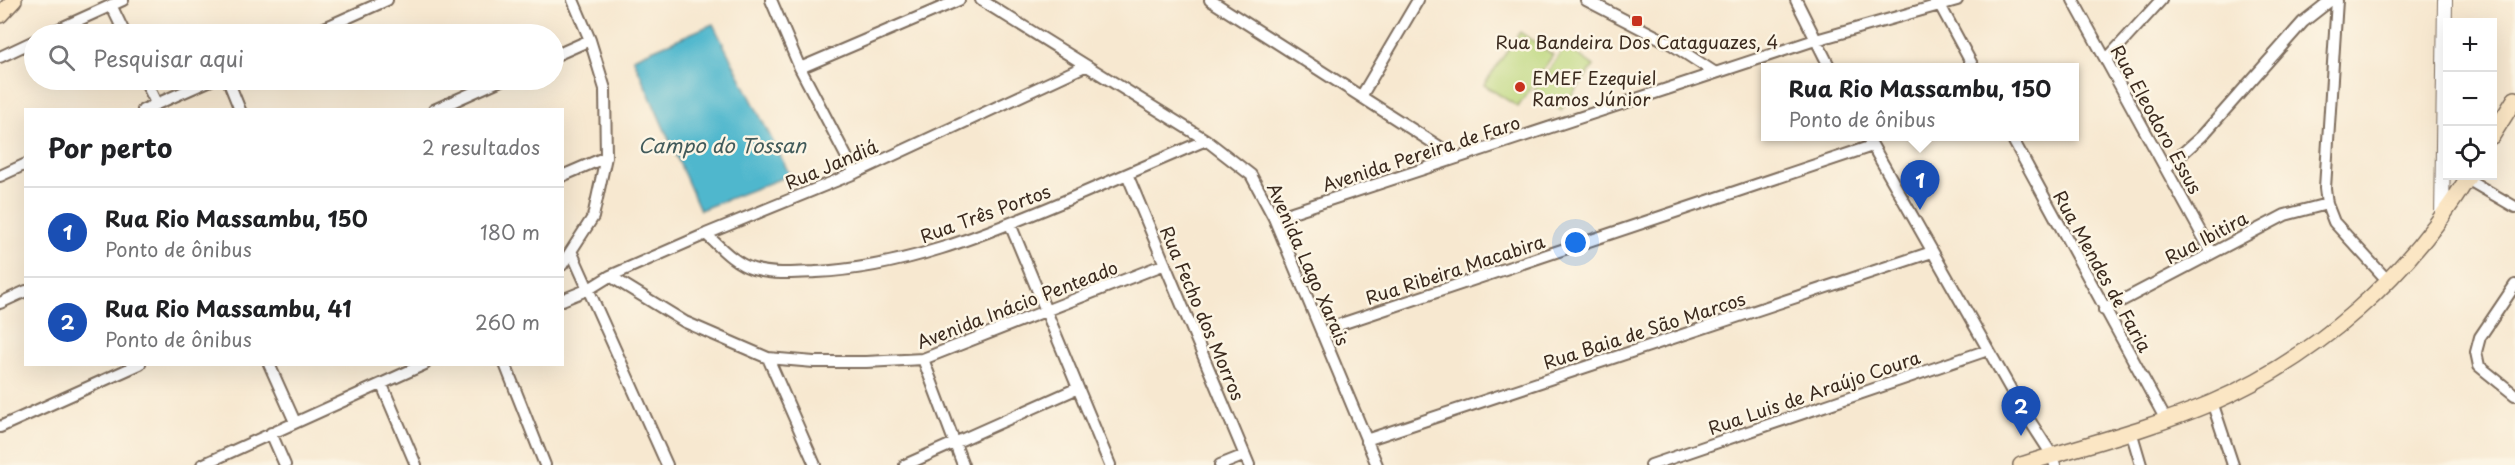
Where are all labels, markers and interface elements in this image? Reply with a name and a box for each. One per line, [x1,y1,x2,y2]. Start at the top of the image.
marker: Rua Bandeira Dos Cataguazes, 4 [1630,14,1644,28]
map controls [2443,18,2497,180]
button: + [2443,18,2497,72]
search box [24,24,564,90]
place label: Rua Bandeira Dos Cataguazes, 4 [1495,28,1779,55]
street label: Rua Eleodoro Essus [2105,40,2209,198]
icon: search [45,41,78,74]
text: Pesquisar aqui [93,41,244,74]
popup [1761,63,2079,141]
place label: EMEF Ezequiel Ramos Júnior [1532,64,1656,112]
text: Rua Rio Massambu, 150 [1789,71,2051,104]
button: − [2443,72,2497,126]
marker: EMEF Ezequiel Ramos Júnior [1513,80,1527,94]
text: Ponto de ônibus [1789,104,1935,134]
street label: Avenida Pereira de Faro [1319,108,1523,198]
button: locate [2443,126,2497,180]
text: Por perto [48,128,172,167]
water label: Campo do Tossan [638,130,807,160]
text: 2 resultados [422,132,540,162]
street label: Rua Jandiá [780,132,882,196]
pin: 1 [1900,160,1940,210]
street label: Rua Três Portos [916,177,1054,249]
street label: Avenida Lago Xarais [1261,178,1357,350]
street label: Rua Mendes de Faria [2047,185,2159,357]
text: Rua Rio Massambu, 150 [105,201,368,234]
street label: Rua Ibitira [2160,204,2253,270]
text: 1 [63,217,72,247]
text: 180 m [480,217,540,247]
street label: Rua Fecho dos Morros [1154,222,1252,404]
street label: Rua Ribeira Macabira [1362,227,1549,311]
your location [1561,228,1590,257]
text: Ponto de ônibus [105,234,252,264]
street label: Avenida Inácio Penteado [912,253,1122,355]
street label: Rua Baia de São Marcos [1539,285,1749,375]
text: Rua Rio Massambu, 41 [105,291,352,324]
text: 2 [60,307,75,337]
text: 260 m [475,307,540,337]
text: Ponto de ônibus [105,324,252,354]
street label: Rua Luis de Araújo Coura [1704,343,1924,441]
pin: 2 [2002,386,2040,436]

